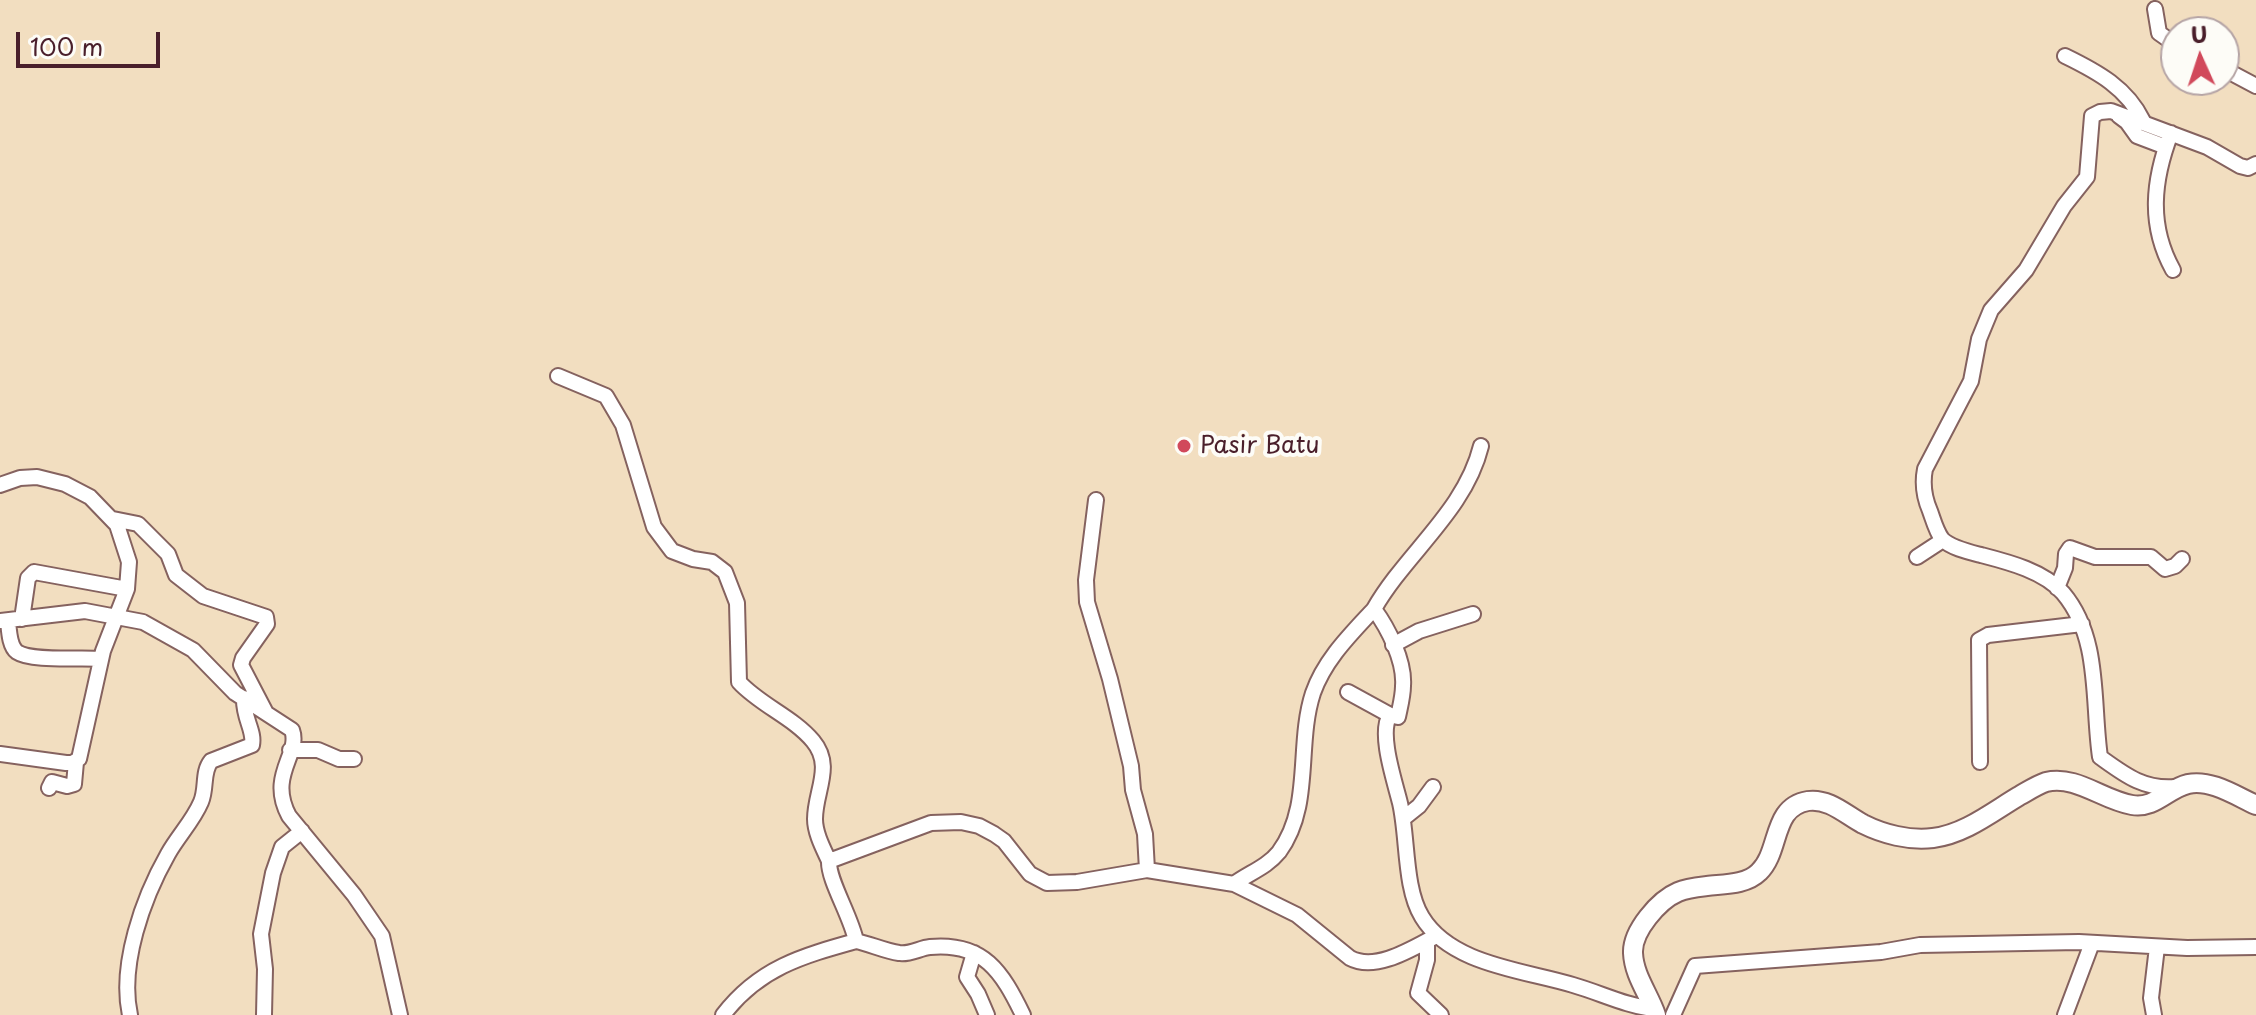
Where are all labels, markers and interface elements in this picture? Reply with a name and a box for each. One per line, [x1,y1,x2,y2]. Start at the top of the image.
scale bar [20,16,164,66]
north arrow [2160,16,2240,96]
text: U [2190,17,2208,50]
text: 100 m [30,28,103,64]
place label: Pasir Batu [1200,432,1319,460]
marker: Pasir Batu [1175,437,1193,455]

